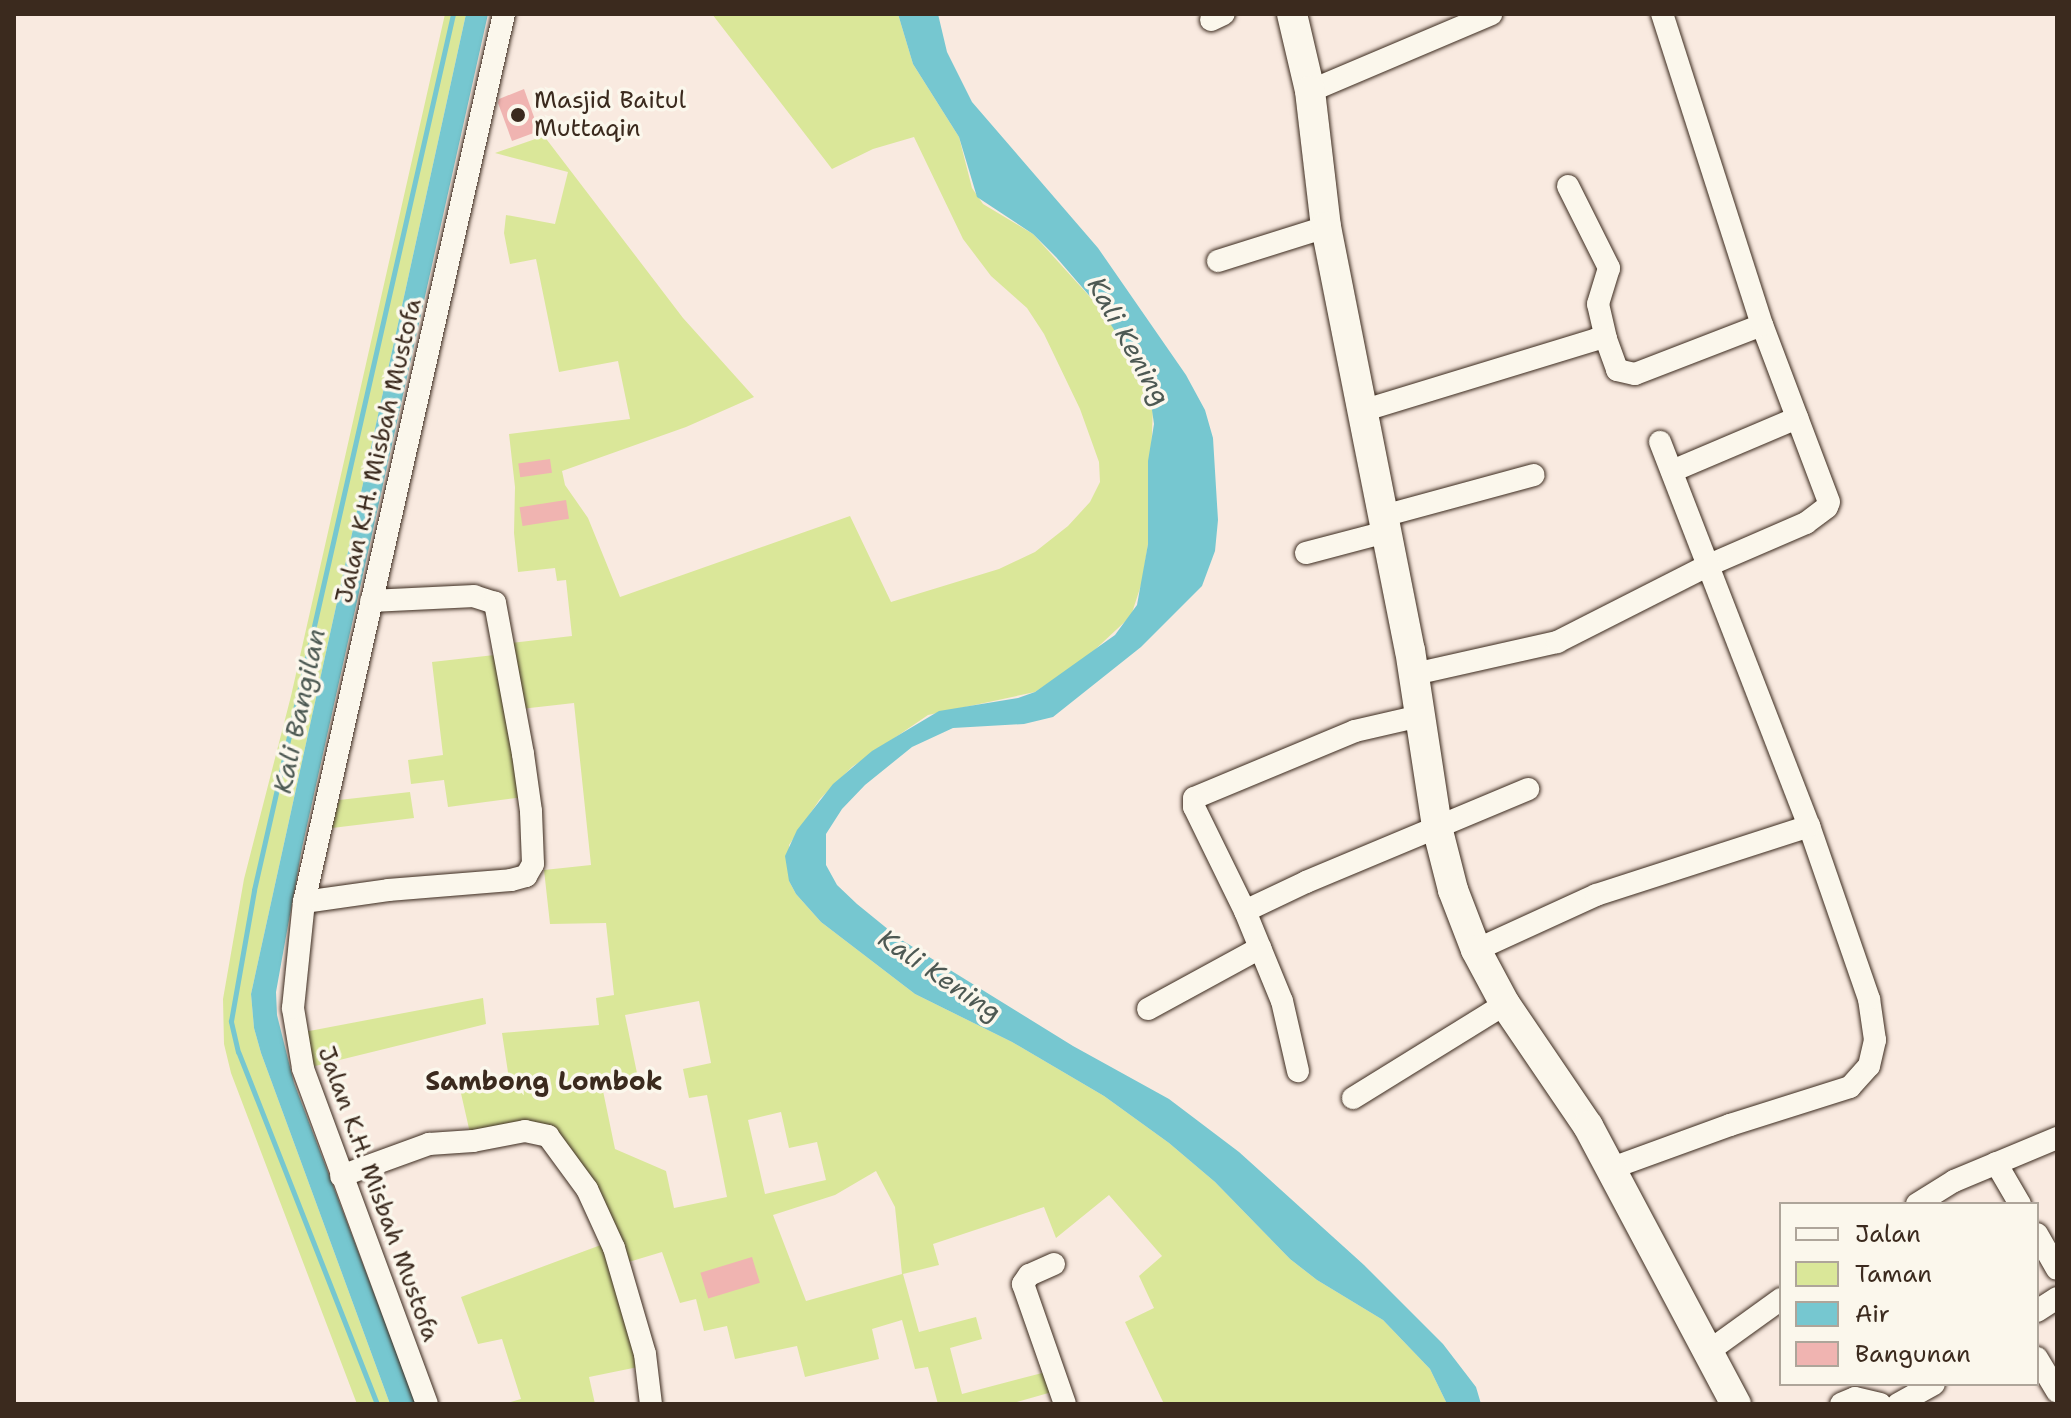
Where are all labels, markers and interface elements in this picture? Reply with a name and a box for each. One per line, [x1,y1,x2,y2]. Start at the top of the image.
place label: Masjid Baitul Muttaqin [534,87,686,143]
marker: Masjid Baitul Muttaqin [509,106,527,124]
water label: Kali Kening [1081,271,1177,411]
street label: Jalan K.H. Misbah Mustofa [330,296,428,606]
water label: Kali Bangilan [266,626,332,796]
water label: Kali Kening [872,922,1008,1028]
street label: Jalan K.H. Misbah Mustofa [311,1042,445,1346]
district label: Sambong Lombok [425,1065,663,1097]
legend [1779,1202,2039,1386]
text: Jalan [1855,1218,1921,1250]
text: Taman [1855,1258,1932,1290]
text: Air [1855,1298,1890,1330]
text: Bangunan [1855,1338,1971,1370]

